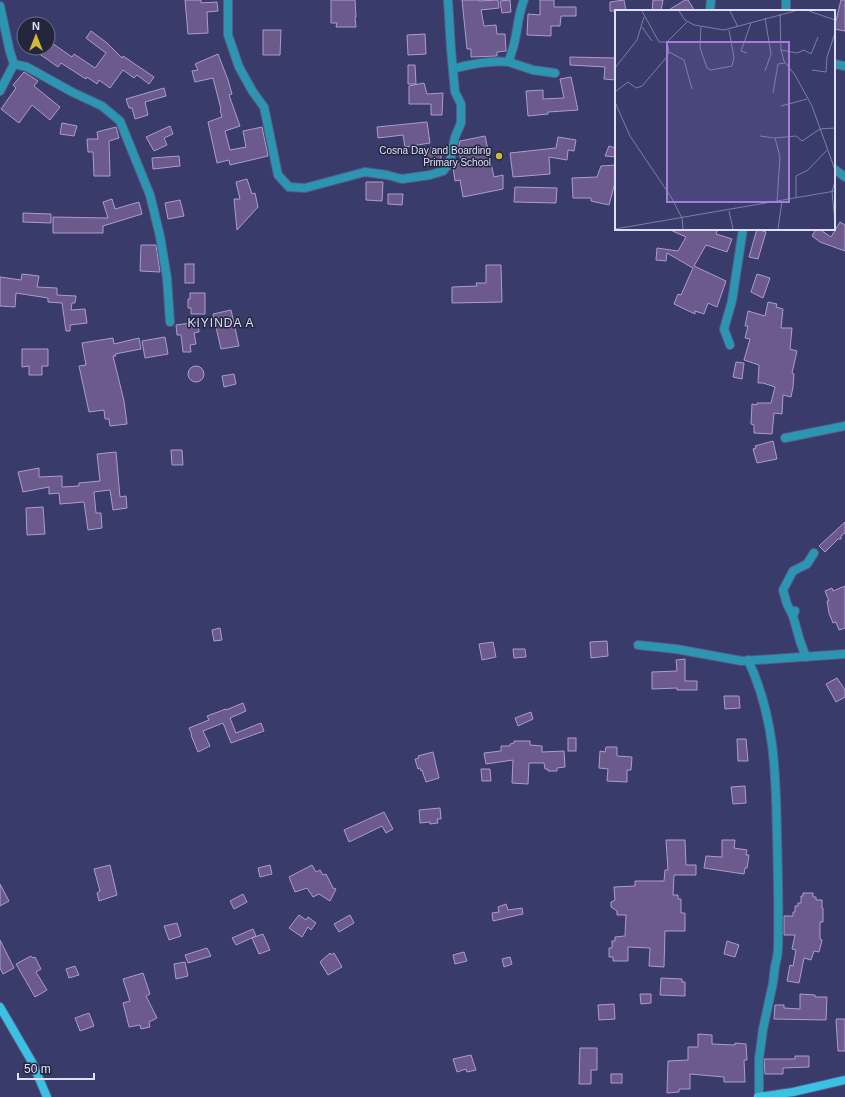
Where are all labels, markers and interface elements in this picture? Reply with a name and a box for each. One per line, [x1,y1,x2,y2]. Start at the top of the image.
inset map [615,10,835,230]
north arrow [16,16,56,56]
text: N [32,20,40,32]
place label: Cosna Day and Boarding Primary School [379,145,491,168]
marker: Cosna Day and Boarding Primary School [494,151,504,161]
district label: KIYINDA A [187,316,255,330]
scale bar [18,1055,94,1081]
text: 50 m [24,1062,51,1076]

